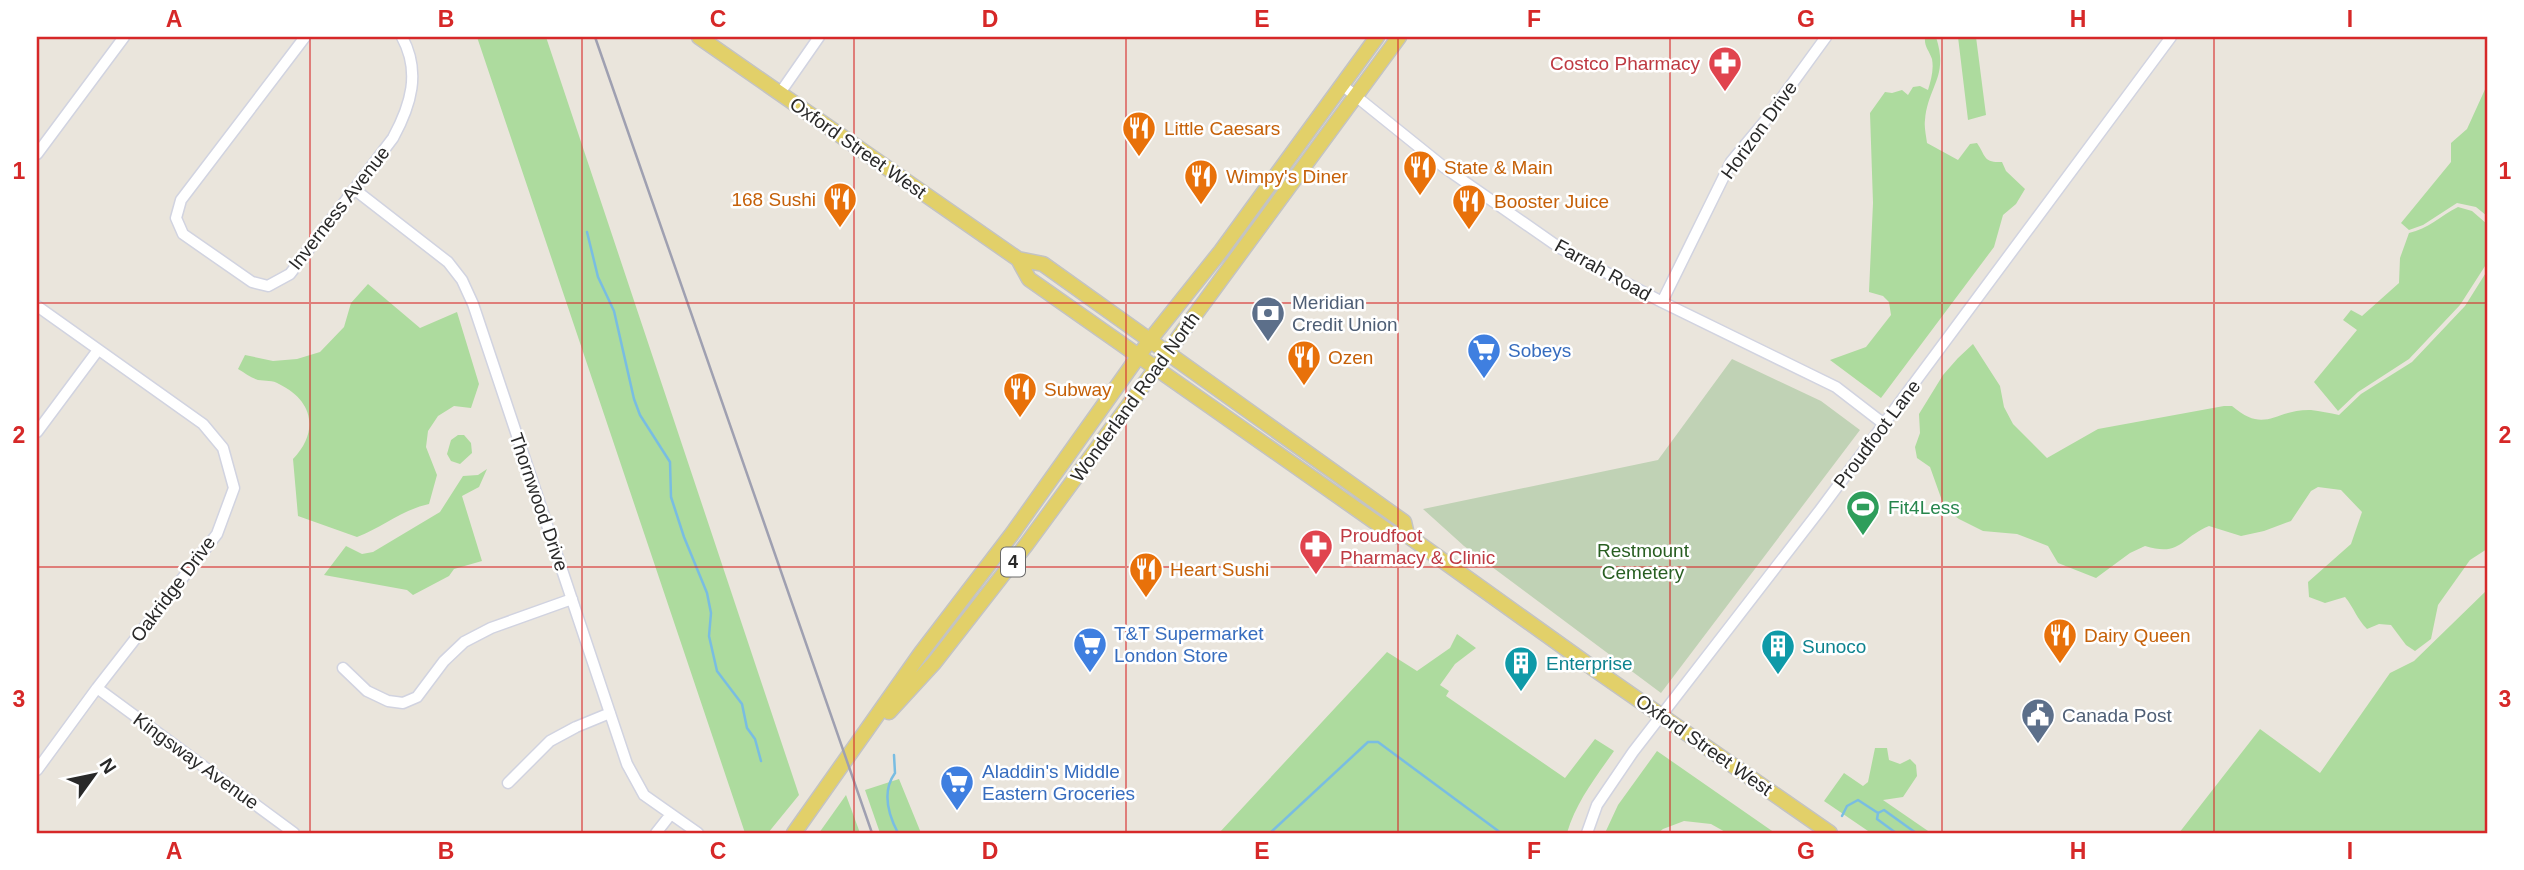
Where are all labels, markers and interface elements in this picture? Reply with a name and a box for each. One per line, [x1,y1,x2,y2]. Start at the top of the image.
text: A [166,6,182,32]
text: B [438,6,454,32]
text: C [710,6,726,32]
text: D [982,6,998,32]
text: E [1254,6,1270,32]
text: F [1527,6,1541,32]
text: G [1797,6,1815,32]
text: H [2070,6,2086,32]
text: I [2347,6,2353,32]
pharmacy icon: Costco Pharmacy [1706,44,1744,93]
place label: Costco Pharmacy [1550,53,1700,74]
street label: Horizon Drive [1717,77,1801,183]
street label: Oxford Street West [786,93,931,203]
restaurant icon: Little Caesars [1120,109,1158,158]
place label: Little Caesars [1164,118,1280,139]
street label: Inverness Avenue [284,142,394,274]
restaurant icon: State & Main [1401,148,1439,197]
restaurant icon: Wimpy's Diner [1182,157,1220,206]
place label: State & Main [1444,157,1553,178]
text: 1 [13,158,26,184]
text: 1 [2499,158,2512,184]
place label: Wimpy's Diner [1226,166,1349,187]
restaurant icon: 168 Sushi [821,180,859,229]
restaurant icon: Booster Juice [1450,182,1488,231]
place label: 168 Sushi [731,189,816,210]
place label: Booster Juice [1494,191,1609,212]
street label: Farrah Road [1551,235,1655,305]
place label: Meridian Credit Union [1292,292,1398,335]
bank icon: Meridian Credit Union [1249,294,1287,343]
street label: Wonderland Road North [1066,308,1204,486]
supermarket icon: Sobeys [1465,331,1503,380]
restaurant icon: Ozen [1285,338,1323,387]
place label: Sobeys [1508,340,1571,361]
place label: Ozen [1328,347,1373,368]
restaurant icon: Subway [1001,370,1039,419]
street label: Proudfoot Lane [1830,376,1924,492]
place label: Subway [1044,379,1112,400]
text: 2 [13,422,25,448]
text: 2 [2499,422,2511,448]
street label: Thornwood Drive [506,430,572,574]
sports icon: Fit4Less [1844,488,1882,537]
place label: Fit4Less [1888,497,1960,518]
place label: Proudfoot Pharmacy & Clinic [1340,525,1495,568]
pharmacy icon: Proudfoot Pharmacy & Clinic [1297,527,1335,576]
street label: Oakridge Drive [126,532,220,646]
park label: Restmount Cemetery [1597,540,1690,583]
road number: 4 [1001,548,1025,576]
restaurant icon: Heart Sushi [1127,550,1165,599]
place label: Heart Sushi [1170,559,1269,580]
restaurant icon: Dairy Queen [2041,616,2079,665]
place label: T&T Supermarket London Store [1114,623,1264,666]
supermarket icon: T&T Supermarket London Store [1071,625,1109,674]
place label: Dairy Queen [2084,625,2191,646]
building icon: Sunoco [1759,627,1797,676]
place label: Sunoco [1802,636,1866,657]
building icon: Enterprise [1502,644,1540,693]
place label: Enterprise [1546,653,1633,674]
text: 3 [13,686,25,712]
text: 3 [2499,686,2511,712]
street label: Oxford Street West [1632,690,1777,800]
public building icon: Canada Post [2019,696,2057,745]
place label: Canada Post [2062,705,2173,726]
street label: Kingsway Avenue [129,709,263,813]
north arrow [60,740,130,810]
text: N [95,755,120,777]
place label: Aladdin's Middle Eastern Groceries [982,761,1135,804]
supermarket icon: Aladdin's Middle Eastern Groceries [938,763,976,812]
text: A [166,838,182,864]
text: B [438,838,454,864]
text: C [710,838,726,864]
text: D [982,838,998,864]
text: E [1254,838,1270,864]
text: F [1527,838,1541,864]
text: G [1797,838,1815,864]
text: H [2070,838,2086,864]
text: I [2347,838,2353,864]

